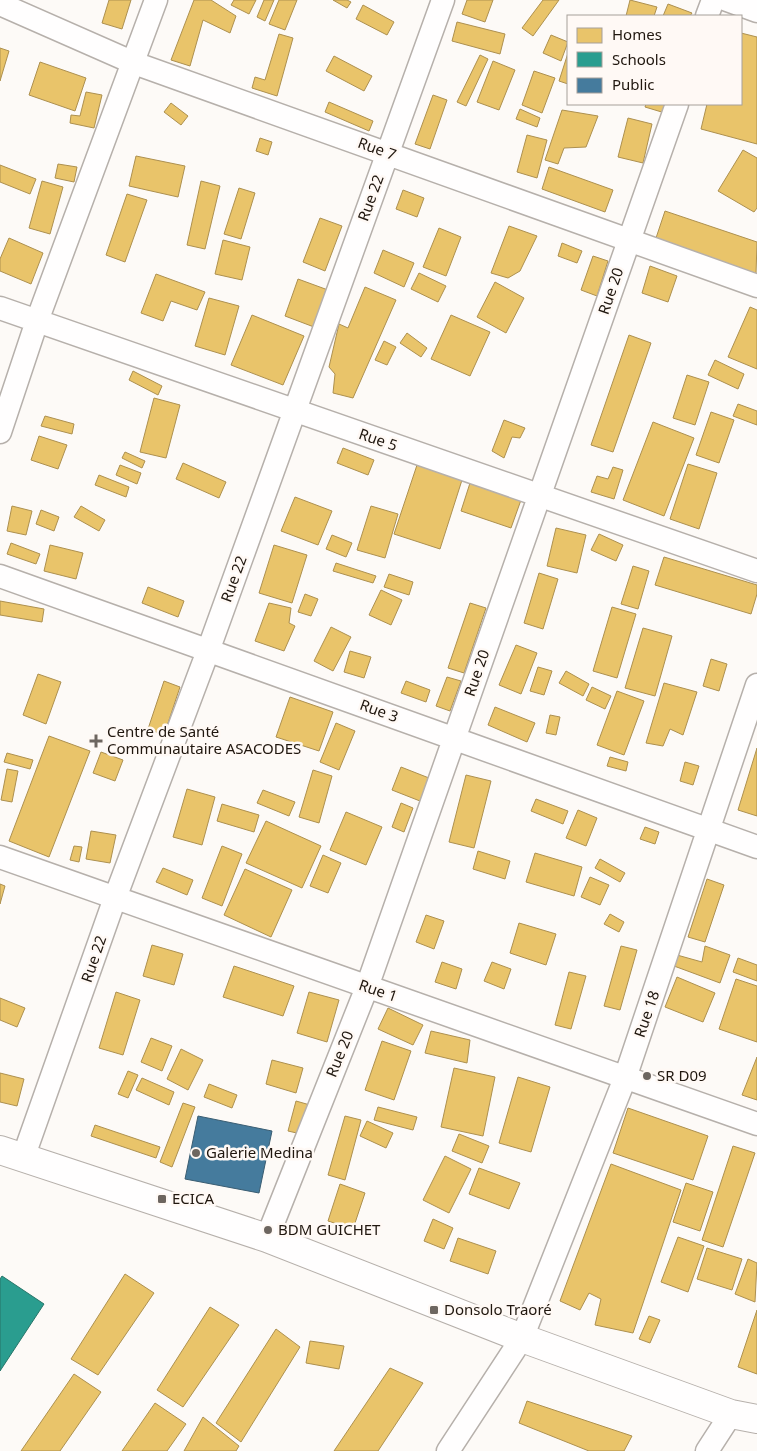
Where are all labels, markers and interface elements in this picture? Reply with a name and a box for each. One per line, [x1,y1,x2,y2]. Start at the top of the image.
legend [567,15,742,105]
text: Homes [612,24,662,44]
text: Schools [612,49,666,69]
text: Public [612,74,655,94]
street label: Rue 7 [355,132,399,164]
street label: Rue 22 [352,172,388,224]
street label: Rue 20 [593,265,627,317]
street label: Rue 5 [356,423,400,455]
street label: Rue 22 [215,553,251,605]
street label: Rue 20 [459,647,493,699]
street label: Rue 3 [357,694,401,726]
place label: Centre de Santé Communautaire ASACODES [107,721,301,758]
marker: Centre de Santé Communautaire ASACODES [89,734,103,748]
street label: Rue 22 [76,933,110,985]
street label: Rue 1 [356,974,400,1006]
street label: Rue 18 [629,988,663,1040]
street label: Rue 20 [321,1028,357,1080]
place label: SR D09 [657,1065,707,1085]
marker: SR D09 [641,1070,653,1082]
place label: Galerie Medina [206,1142,313,1162]
marker: Galerie Medina [190,1147,202,1159]
place label: ECICA [172,1188,214,1208]
marker: ECICA [156,1193,168,1205]
place label: BDM GUICHET [278,1219,381,1239]
marker: BDM GUICHET [262,1224,274,1236]
place label: Donsolo Traoré [444,1299,552,1319]
marker: Donsolo Traoré [428,1304,440,1316]

